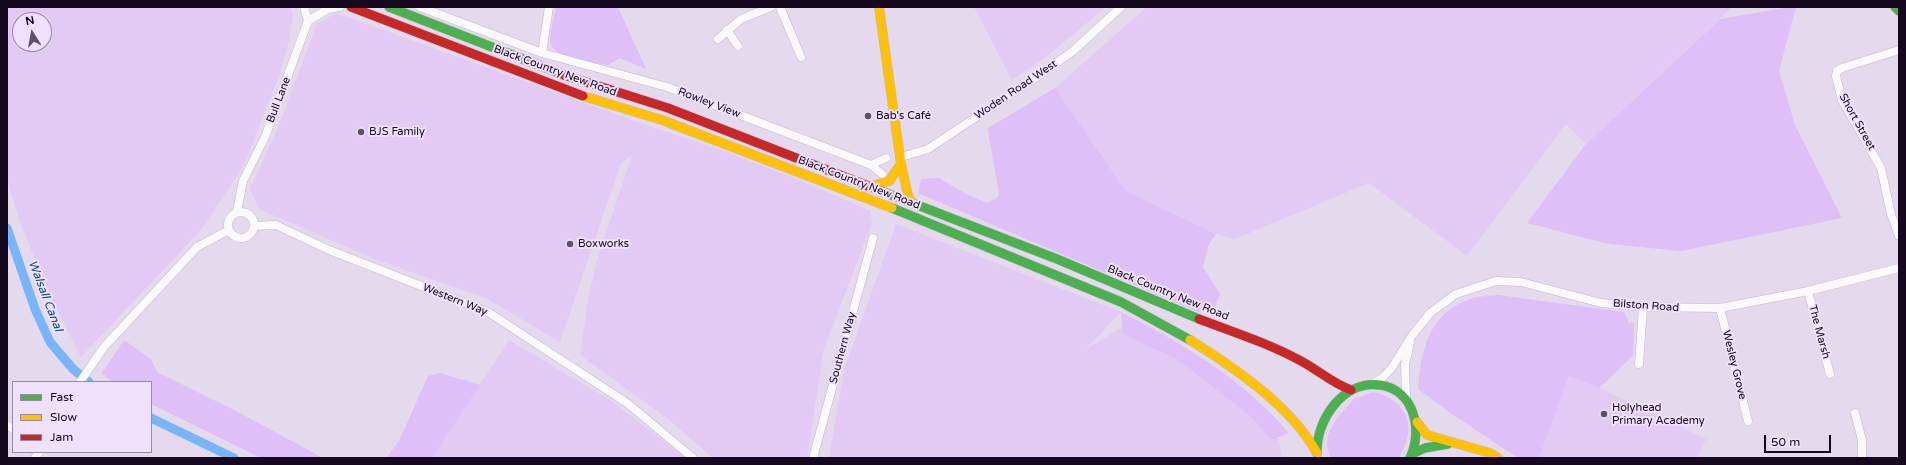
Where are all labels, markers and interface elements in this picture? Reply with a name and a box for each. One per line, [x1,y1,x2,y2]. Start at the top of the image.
north arrow [12,12,52,52]
text: N [24,13,35,28]
street label: Black Country New Road [492,43,618,99]
street label: Woden Road West [972,57,1060,123]
street label: Bull Lane [264,75,294,125]
street label: Rowley View [676,85,742,121]
street label: Short Street [1836,91,1878,153]
place label: Bab's Café [876,109,931,123]
marker: Bab's Café [863,111,873,121]
place label: BJS Family [369,125,425,139]
marker: BJS Family [356,127,366,137]
street label: Black Country New Road [796,154,922,212]
place label: Boxworks [578,237,629,251]
marker: Boxworks [565,239,575,249]
water label: Walsall Canal [25,258,65,334]
street label: Black Country New Road [1105,263,1231,323]
street label: Western Way [421,281,489,319]
street label: Bilston Road [1612,297,1680,315]
street label: The Marsh [1805,304,1833,360]
street label: Southern Way [827,311,859,385]
street label: Wesley Grove [1719,329,1749,401]
legend [12,381,152,453]
text: Fast [50,390,73,404]
place label: Holyhead Primary Academy [1612,401,1705,427]
marker: Holyhead Primary Academy [1599,409,1609,419]
text: Slow [50,410,77,424]
scale bar [1766,427,1833,453]
text: Jam [50,430,73,444]
text: 50 m [1771,435,1800,449]

